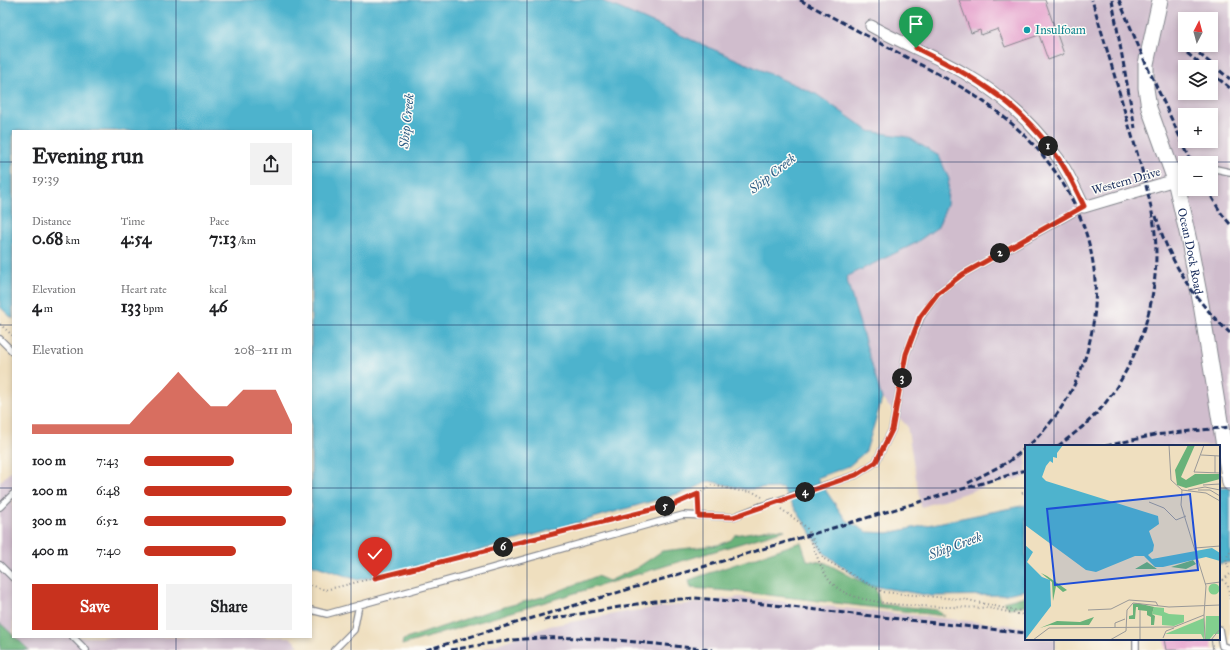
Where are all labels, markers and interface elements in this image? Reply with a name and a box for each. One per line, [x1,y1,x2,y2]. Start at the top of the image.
pin [899,7.0,933,48]
north arrow [1178,12,1218,52]
map controls [1178,12,1218,196]
icon: arrive [905,13,927,35]
place label: Insulfoam [1035,23,1086,37]
marker: Insulfoam [1022,25,1032,35]
button: layers [1178,60,1218,100]
water label: Ship Creek [396,93,418,150]
button: + [1178,108,1218,148]
pin: 1 [1038,136,1058,156]
text: 1 [1046,139,1050,152]
text: Evening run [32,142,144,169]
button: share [250,143,292,185]
water label: Ship Creek [745,150,800,198]
button: − [1178,156,1218,196]
street label: Western Drive [1090,165,1162,197]
text: 19:39 [32,171,59,187]
street label: Ocean Dock Road [1175,207,1206,295]
text: Distance [32,215,71,228]
text: Time [121,215,145,228]
text: Pace [209,215,229,228]
text: 0.68 [32,228,63,249]
text: 4:54 [121,228,151,249]
text: 7:13 [209,228,236,249]
text: km [63,234,80,247]
text: /km [236,234,256,247]
pin: 2 [990,243,1010,263]
text: 2 [997,246,1003,259]
text: Elevation [32,283,76,296]
text: Heart rate [121,283,167,296]
text: kcal [209,283,227,296]
text: 4 [32,296,41,317]
text: 133 [121,296,141,317]
text: 46 [209,296,228,317]
text: m [41,302,53,315]
text: bpm [141,302,163,315]
text: Elevation [32,342,84,358]
text: 208–211 m [234,342,292,358]
pin: 3 [892,368,912,388]
text: 3 [900,371,904,384]
inset map [1025,445,1220,640]
text: 100 m [32,453,66,469]
text: 7:43 [96,453,119,469]
pin: 4 [795,482,815,502]
text: 200 m [32,483,67,499]
text: 6:48 [96,483,120,499]
text: 4 [802,485,808,498]
pin: 5 [655,496,675,516]
text: 5 [662,499,668,512]
text: 300 m [32,513,66,529]
text: 6:52 [96,513,118,529]
water label: Ship Creek [926,529,984,563]
pin [358,537,392,578]
pin: 6 [493,537,513,557]
text: 6 [500,540,506,553]
text: 400 m [32,543,68,559]
text: 7:40 [96,543,121,559]
icon: check [364,543,386,565]
button: Save [32,584,158,630]
button: Share [166,584,292,630]

